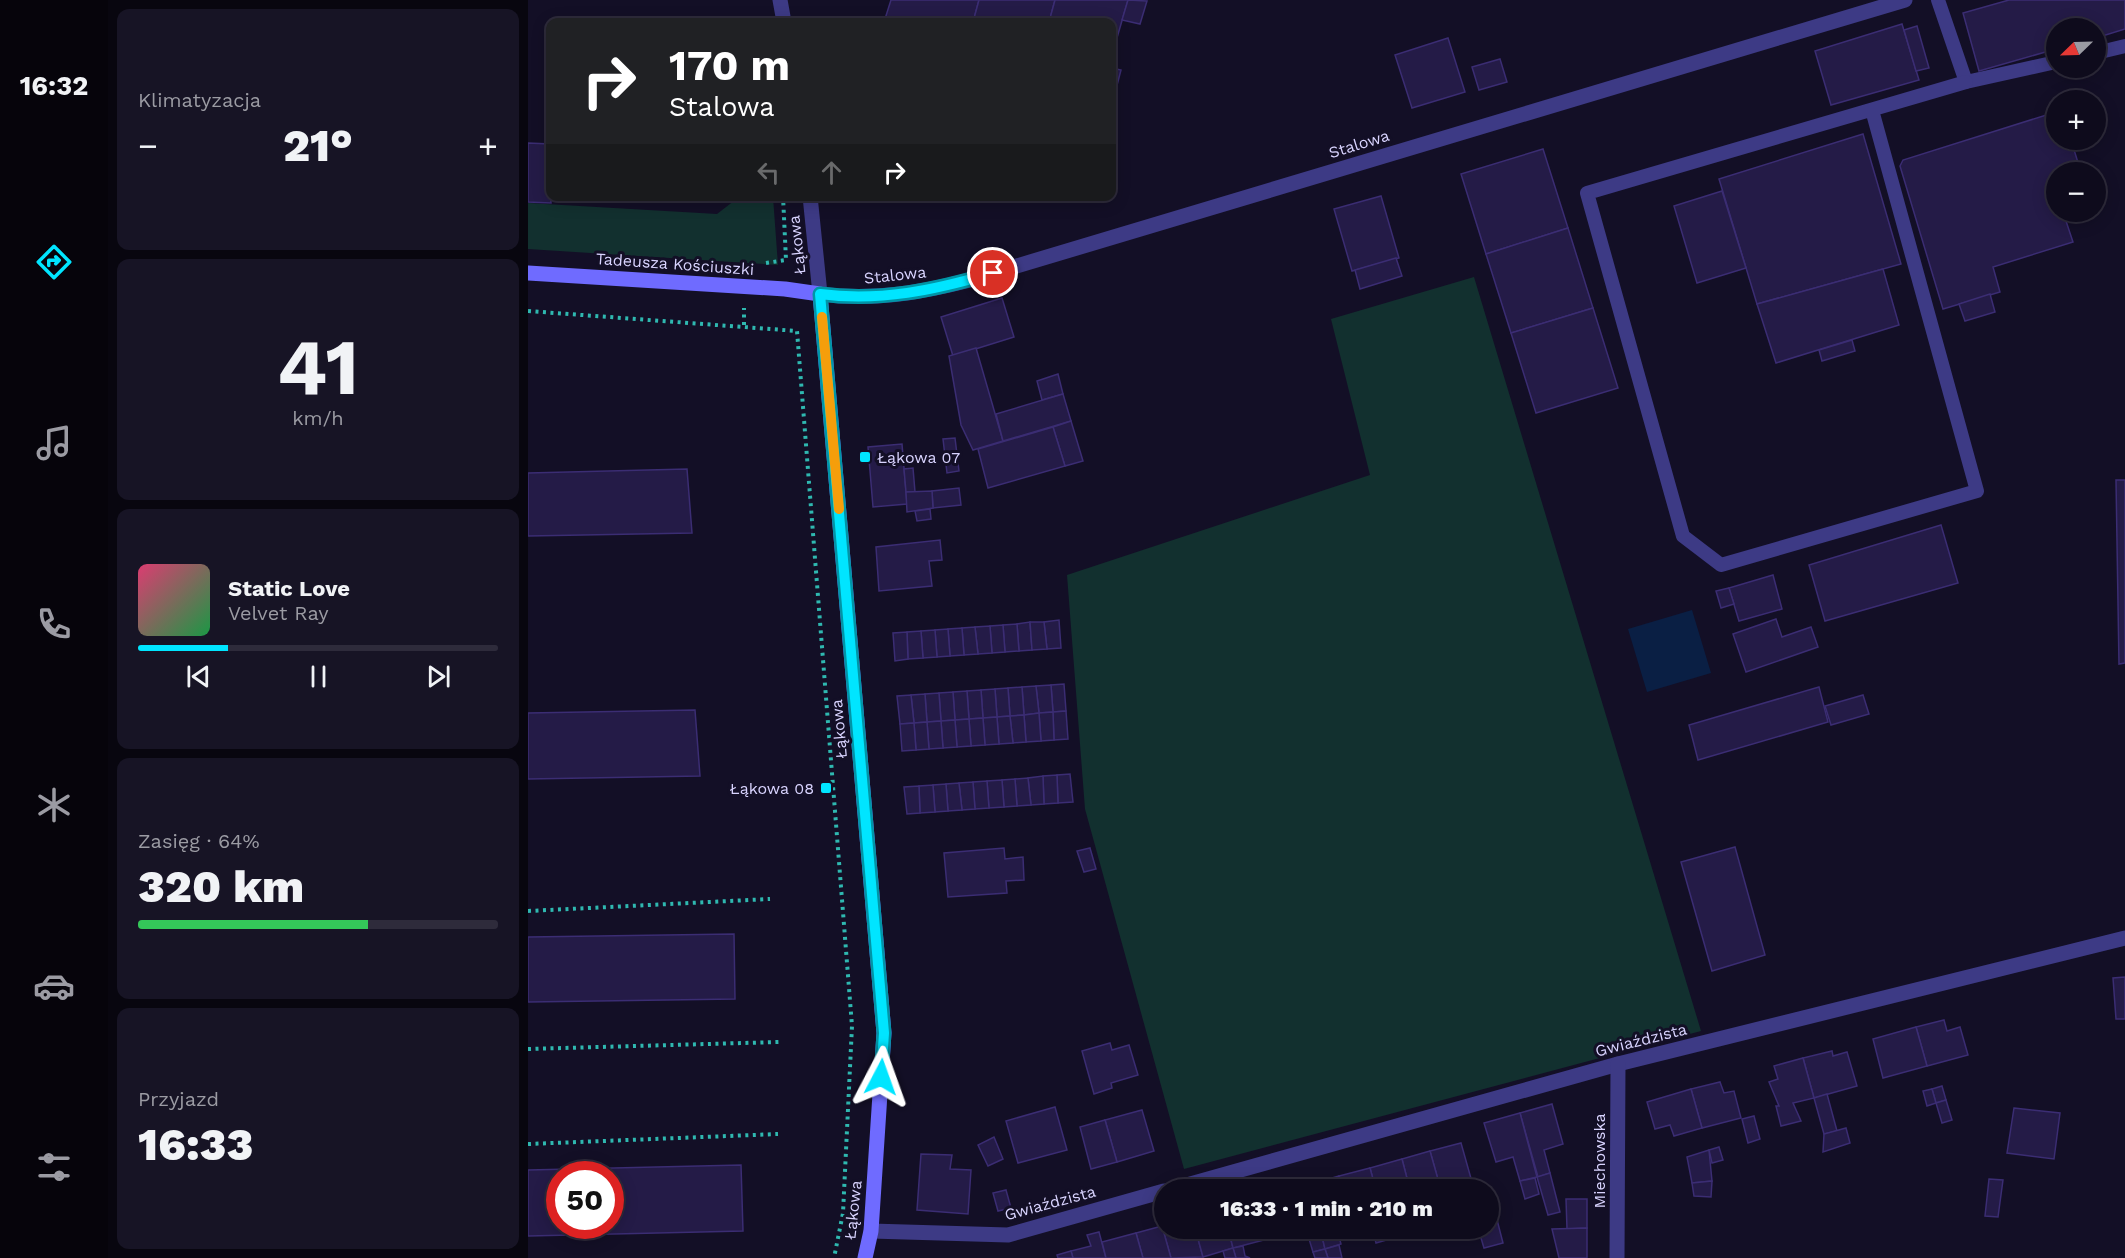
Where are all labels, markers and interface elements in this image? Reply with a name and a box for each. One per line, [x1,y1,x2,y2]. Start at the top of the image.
north arrow [2046,18,2106,78]
map controls [2046,18,2106,222]
text: 170 m [669,41,790,90]
icon: right [570,42,648,120]
text: 16:32 [20,70,88,102]
text: Klimatyzacja [138,88,261,112]
button: + [2046,90,2106,150]
text: Stalowa [669,91,775,123]
text: 21° [283,119,353,172]
text: − [138,126,158,165]
text: + [478,126,498,165]
street label: Stalowa [1326,126,1392,162]
icon: left [752,156,785,189]
icon: ahead [815,156,848,189]
icon: right [878,156,911,189]
button: − [2046,162,2106,222]
street label: Łąkowa [784,214,810,276]
icon: directions [33,241,75,283]
pin [967,247,1018,298]
street label: Tadeusza Kościuszki [595,249,755,279]
icon: arrive [976,256,1009,289]
street label: Stalowa [863,262,927,288]
text: 41 [277,321,359,413]
text: km/h [292,406,344,430]
icon: music [33,422,75,464]
place label: Łąkowa 07 [877,448,960,467]
marker: Łąkowa 07 [858,450,872,464]
text: Static Love [228,576,350,601]
text: Velvet Ray [228,601,329,625]
icon: phone [33,603,75,645]
icon: previous [182,660,215,693]
icon: pause [302,660,335,693]
icon: next [422,660,455,693]
street label: Łąkowa [827,699,851,759]
place label: Łąkowa 08 [730,779,814,798]
marker: Łąkowa 08 [819,781,833,795]
icon: climate [33,784,75,826]
text: Zasięg · 64% [138,829,260,853]
text: 320 km [138,860,304,913]
icon: car [33,965,75,1007]
street label: Gwiaździsta [1593,1019,1689,1061]
position arrow [849,1045,913,1109]
text: Przyjazd [138,1087,219,1111]
street label: Miechowska [1590,1114,1609,1208]
text: 16:33 [138,1118,253,1171]
icon: filters [33,1146,75,1188]
speed limit sign: 50 [546,1161,624,1239]
street label: Łąkowa [840,1179,866,1241]
street label: Gwiaździsta [1002,1182,1098,1224]
text: 16:33 · 1 min · 210 m [1220,1196,1433,1221]

